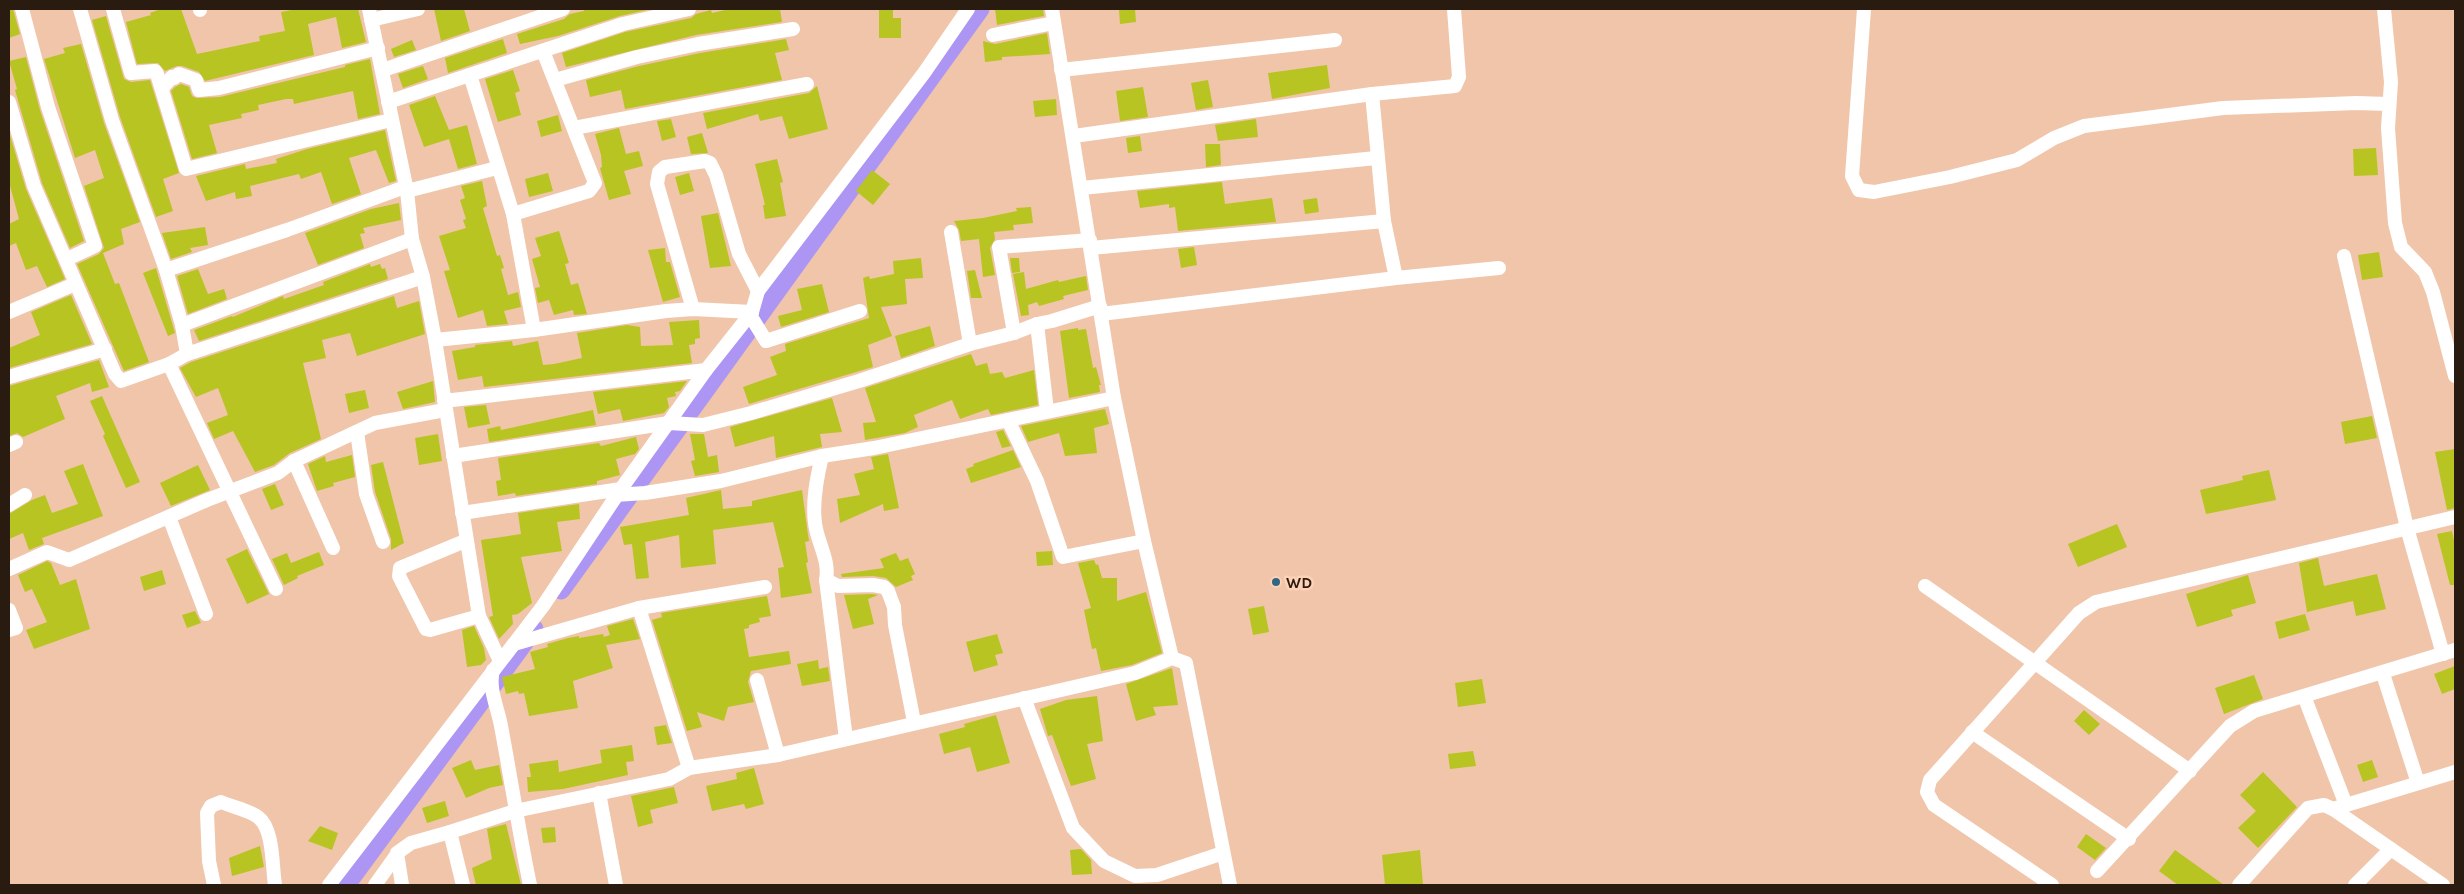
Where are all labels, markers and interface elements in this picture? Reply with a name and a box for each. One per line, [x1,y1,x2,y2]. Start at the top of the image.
place label: WD [1286,573,1312,592]
marker: WD [1270,576,1282,588]

